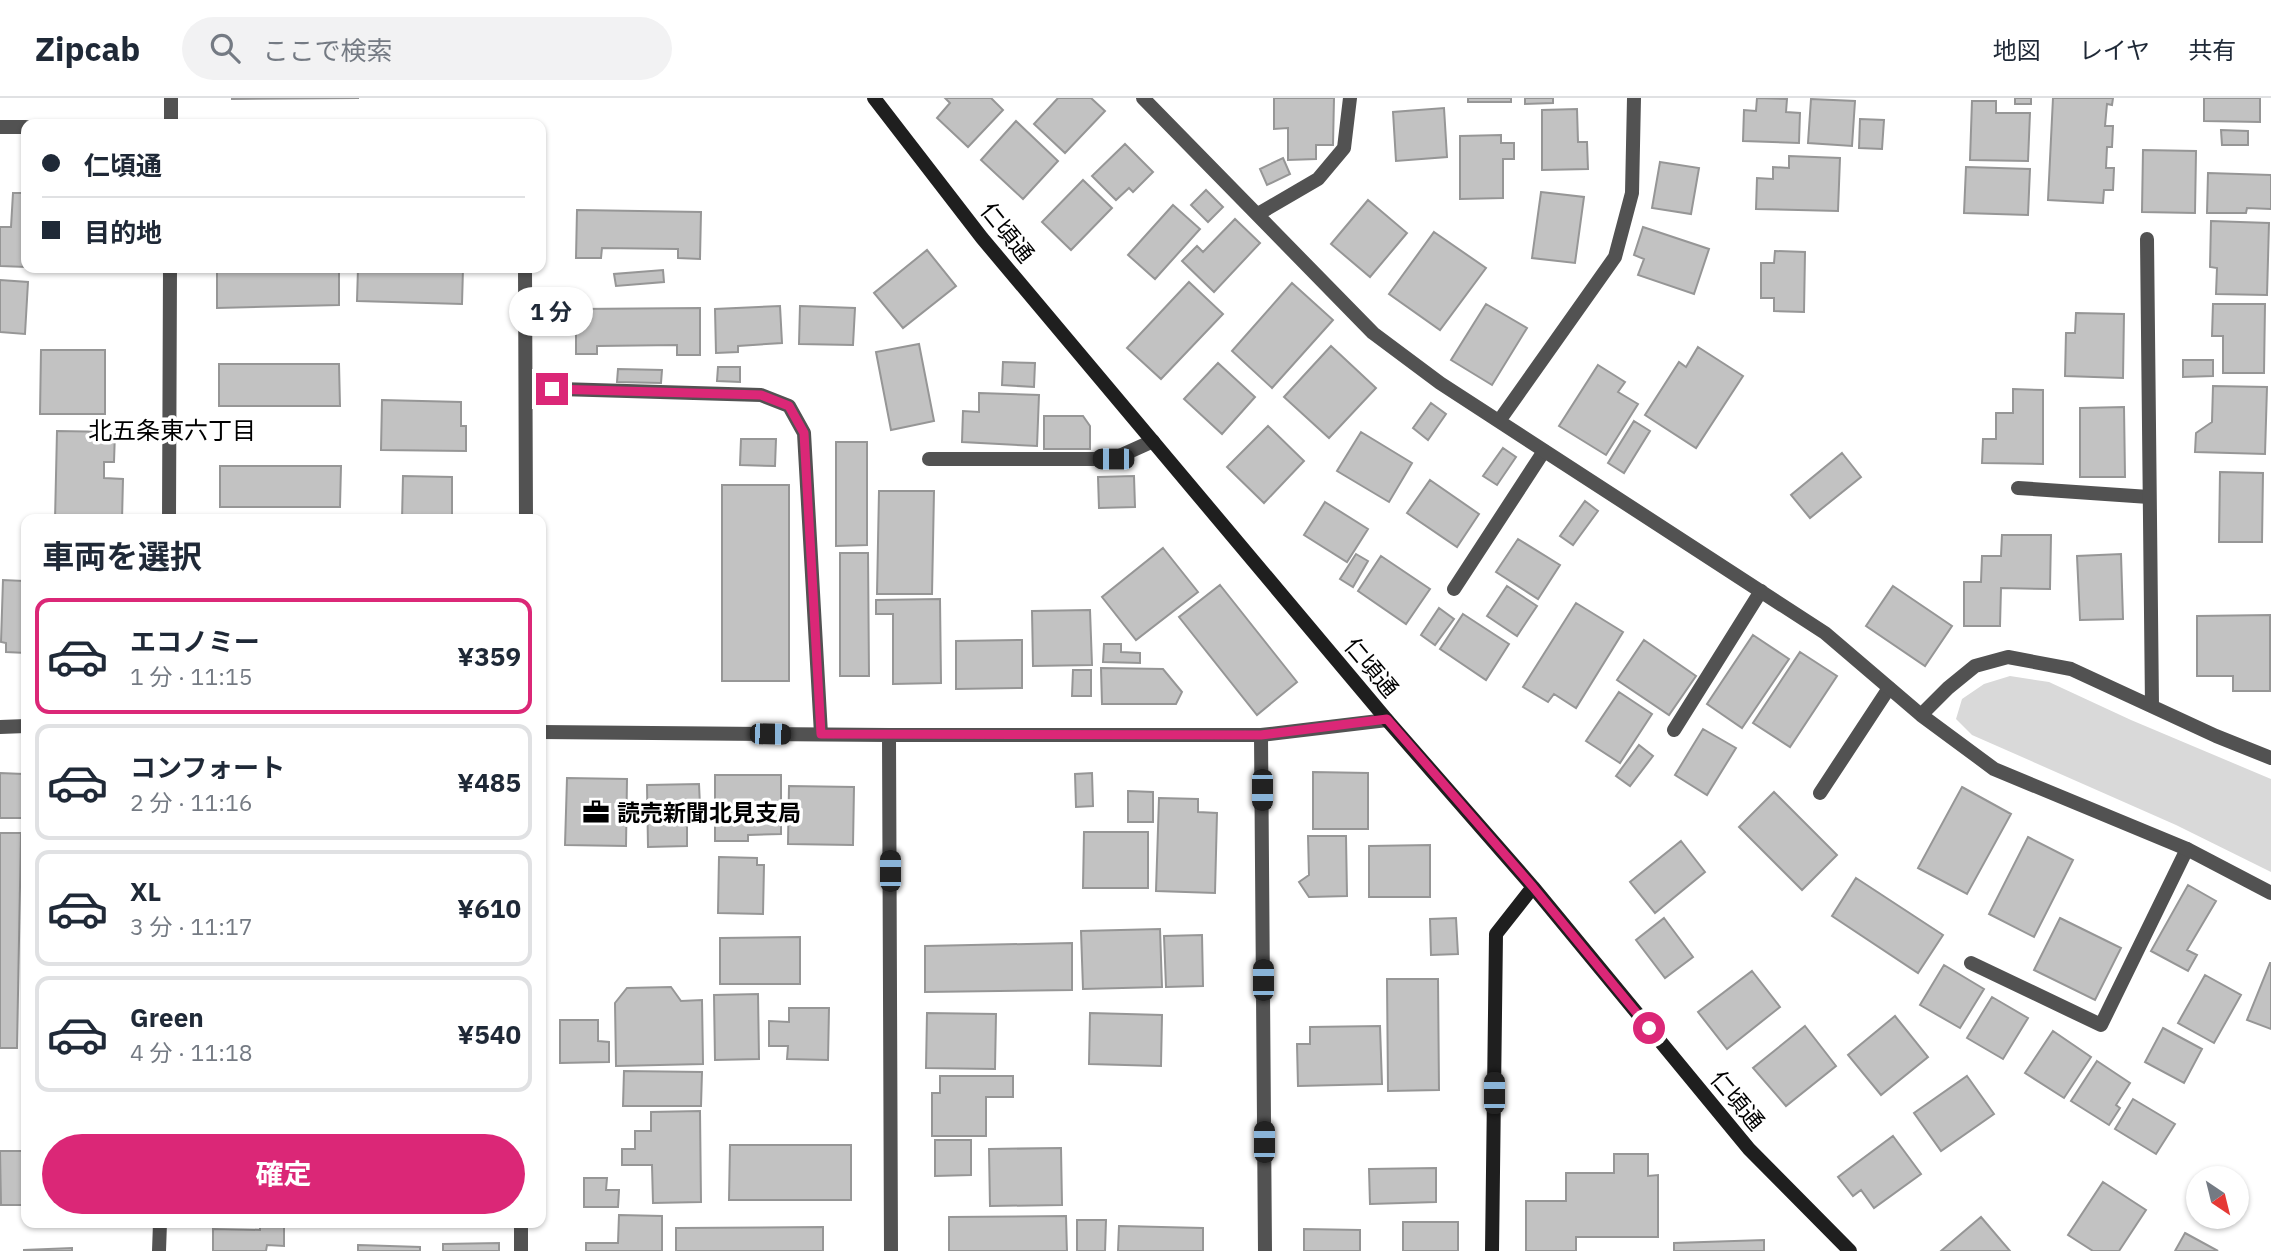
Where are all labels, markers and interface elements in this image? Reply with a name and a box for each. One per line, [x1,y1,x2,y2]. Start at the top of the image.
search box [182,17,672,80]
text: Zipcab [35,27,140,70]
icon: search [206,29,244,67]
text: ここで検索 [262,33,392,67]
text: 地図 [1993,34,2041,66]
text: レイヤ [2079,34,2150,66]
text: 共有 [2188,34,2236,66]
text: 仁頃通 [84,148,162,182]
street label: 仁頃通 [975,196,1041,268]
text: 目的地 [84,215,162,249]
callout: 1 分 [510,288,594,336]
text: 1 分 [530,296,572,326]
route end [536,373,568,405]
district label: 北五条東六丁目 [88,414,256,446]
car [1093,449,1135,470]
text: 車両を選択 [42,535,202,577]
text: エコノミー [130,624,260,658]
icon: car [46,625,109,688]
street label: 仁頃通 [1338,631,1406,703]
text: ¥359 [457,639,521,673]
text: 1 分 · 11:15 [130,661,253,691]
car [749,723,792,745]
text: コンフォート [130,750,285,784]
icon: car [46,751,109,814]
text: ¥485 [457,765,521,799]
car [1252,769,1273,811]
text: 2 分 · 11:16 [130,787,253,817]
office icon: 読売新聞北見支局 [581,797,611,827]
place label: 読売新聞北見支局 [617,797,801,827]
car [880,850,901,892]
text: XL [130,874,161,908]
icon: car [46,877,109,940]
text: ¥610 [457,891,521,925]
text: 3 分 · 11:17 [130,911,253,941]
car [1253,959,1274,1001]
text: Green [130,1000,204,1034]
icon: car [46,1003,109,1066]
route start [1633,1012,1665,1044]
text: ¥540 [457,1017,521,1051]
text: 4 分 · 11:18 [130,1037,253,1067]
street label: 仁頃通 [1704,1064,1772,1136]
car [1484,1072,1505,1114]
car [1254,1121,1275,1163]
button: 確定 [42,1134,525,1214]
north arrow [2186,1166,2249,1228]
map controls [2186,1166,2249,1229]

